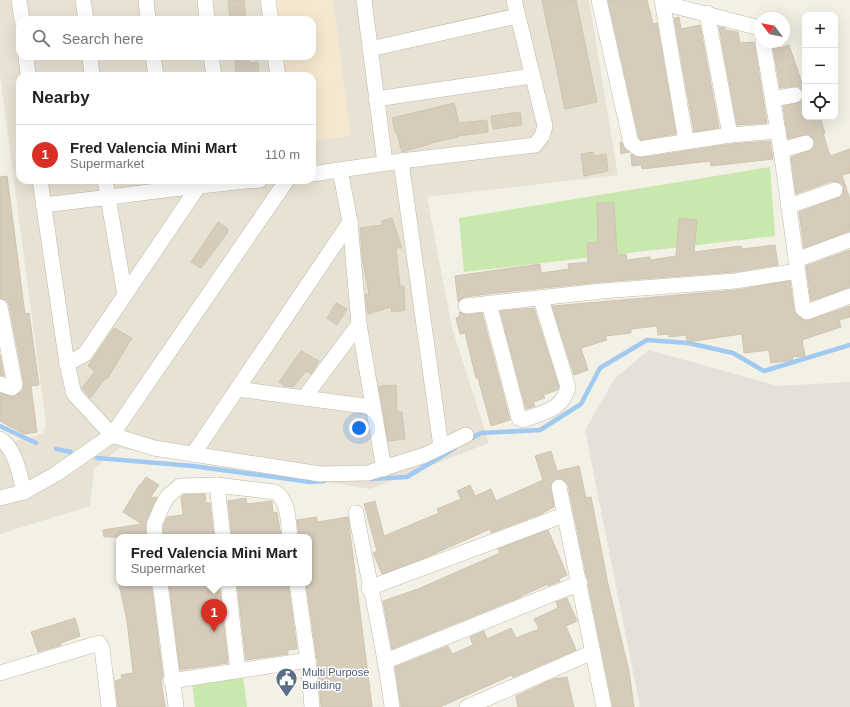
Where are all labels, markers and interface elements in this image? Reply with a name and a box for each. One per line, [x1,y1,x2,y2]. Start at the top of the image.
north arrow [754,12,790,48]
map controls [802,12,838,120]
button: + [802,12,838,48]
search box [16,16,316,60]
icon: search [30,27,52,49]
text: Search here [62,30,144,47]
button: − [802,48,838,84]
button: locate [802,84,838,120]
text: Nearby [32,88,90,107]
text: Fred Valencia Mini Mart [70,139,237,156]
text: 1 [41,147,49,162]
text: 110 m [265,147,300,162]
text: Supermarket [70,156,144,171]
your location [349,418,369,438]
popup [116,534,312,586]
text: Fred Valencia Mini Mart [131,544,297,561]
text: Supermarket [131,561,205,576]
pin: 1 [201,599,227,632]
public building icon: Multi Purpose Building [273,665,299,698]
place label: Multi Purpose Building [302,666,369,691]

